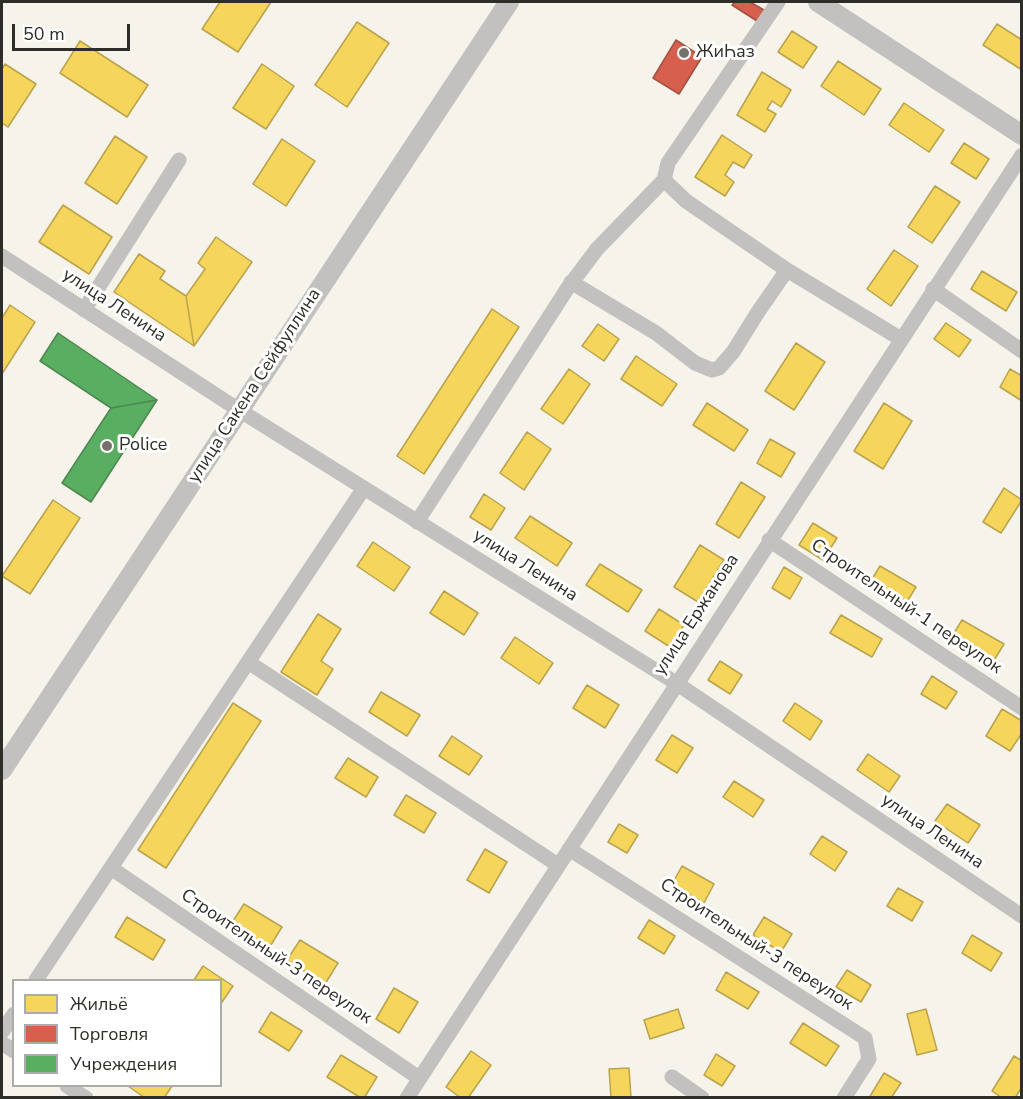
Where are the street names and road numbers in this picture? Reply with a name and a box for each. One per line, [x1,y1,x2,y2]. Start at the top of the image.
street label: улица Ленина [58,264,170,348]
street label: улица Сакена Сейфуллина [184,285,326,487]
street label: улица Ленина [469,525,581,607]
street label: Строительный-1 переулок [806,535,1006,679]
street label: улица Ержанова [650,550,744,680]
street label: улица Ленина [877,790,987,874]
street label: Строительный-3 переулок [655,874,857,1016]
street label: Строительный-3 переулок [176,885,376,1029]

